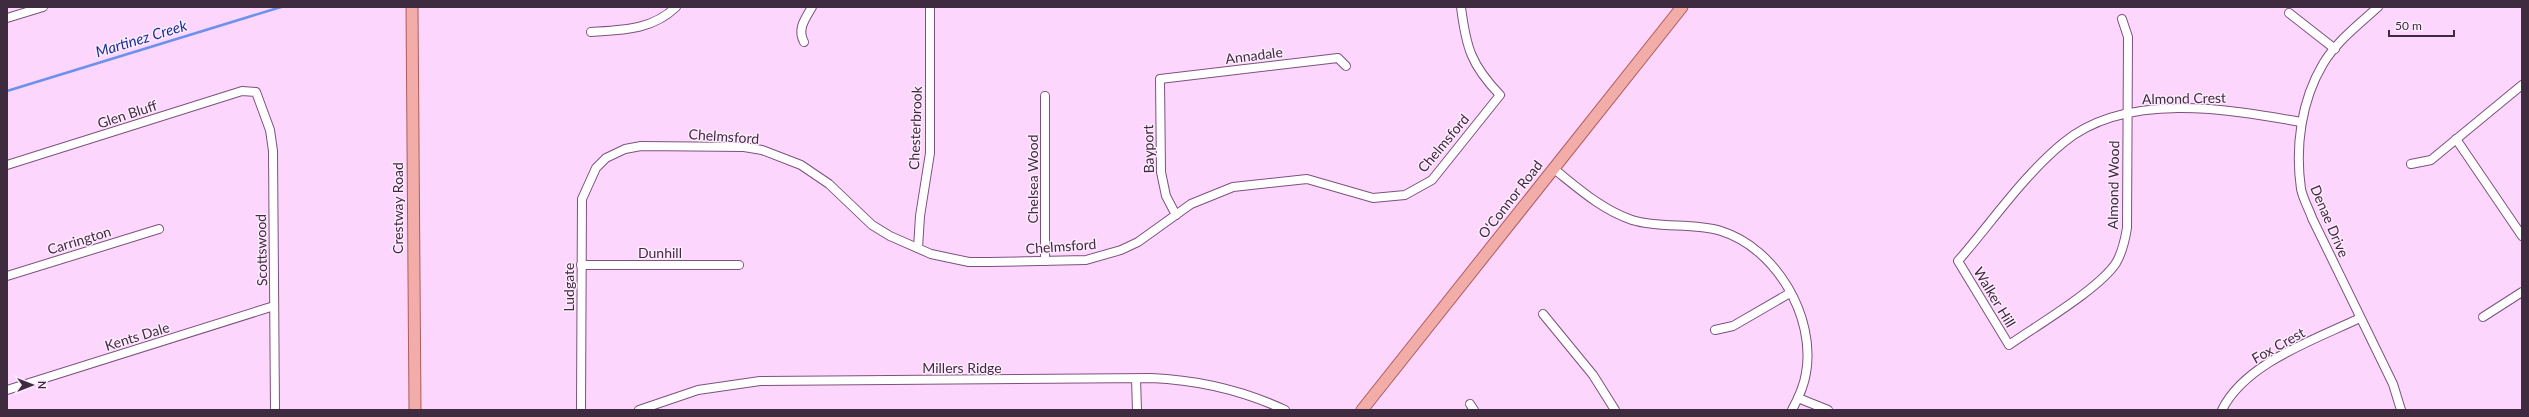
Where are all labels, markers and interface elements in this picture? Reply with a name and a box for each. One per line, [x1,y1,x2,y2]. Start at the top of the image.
scale bar [2389,12,2454,38]
water label: Martinez Creek [93,15,190,60]
text: 50 m [2395,18,2422,33]
street label: Annadale [1224,43,1284,67]
street label: Chesterbrook [905,85,925,170]
street label: Almond Crest [2142,89,2226,107]
street label: Glen Bluff [95,96,160,132]
street label: Chelmsford [1414,110,1472,176]
street label: Bayport [1139,124,1157,174]
street label: Chelmsford [688,125,760,147]
street label: Chelsea Wood [1024,134,1041,224]
street label: Almond Wood [2104,141,2122,229]
street label: O'Connor Road [1474,157,1546,241]
street label: Crestway Road [389,162,406,254]
street label: Denae Drive [2307,182,2353,260]
street label: Scottswood [252,214,270,286]
street label: Carrington [45,222,113,258]
street label: Chelmsford [1025,235,1097,257]
street label: Dunhill [638,244,682,261]
street label: Ludgate [560,263,577,311]
street label: Walker Hill [1970,264,2020,330]
street label: Kents Dale [103,318,171,354]
street label: Fox Crest [2248,323,2308,367]
street label: Millers Ridge [922,359,1002,376]
north arrow [12,365,52,405]
text: N [36,381,49,389]

